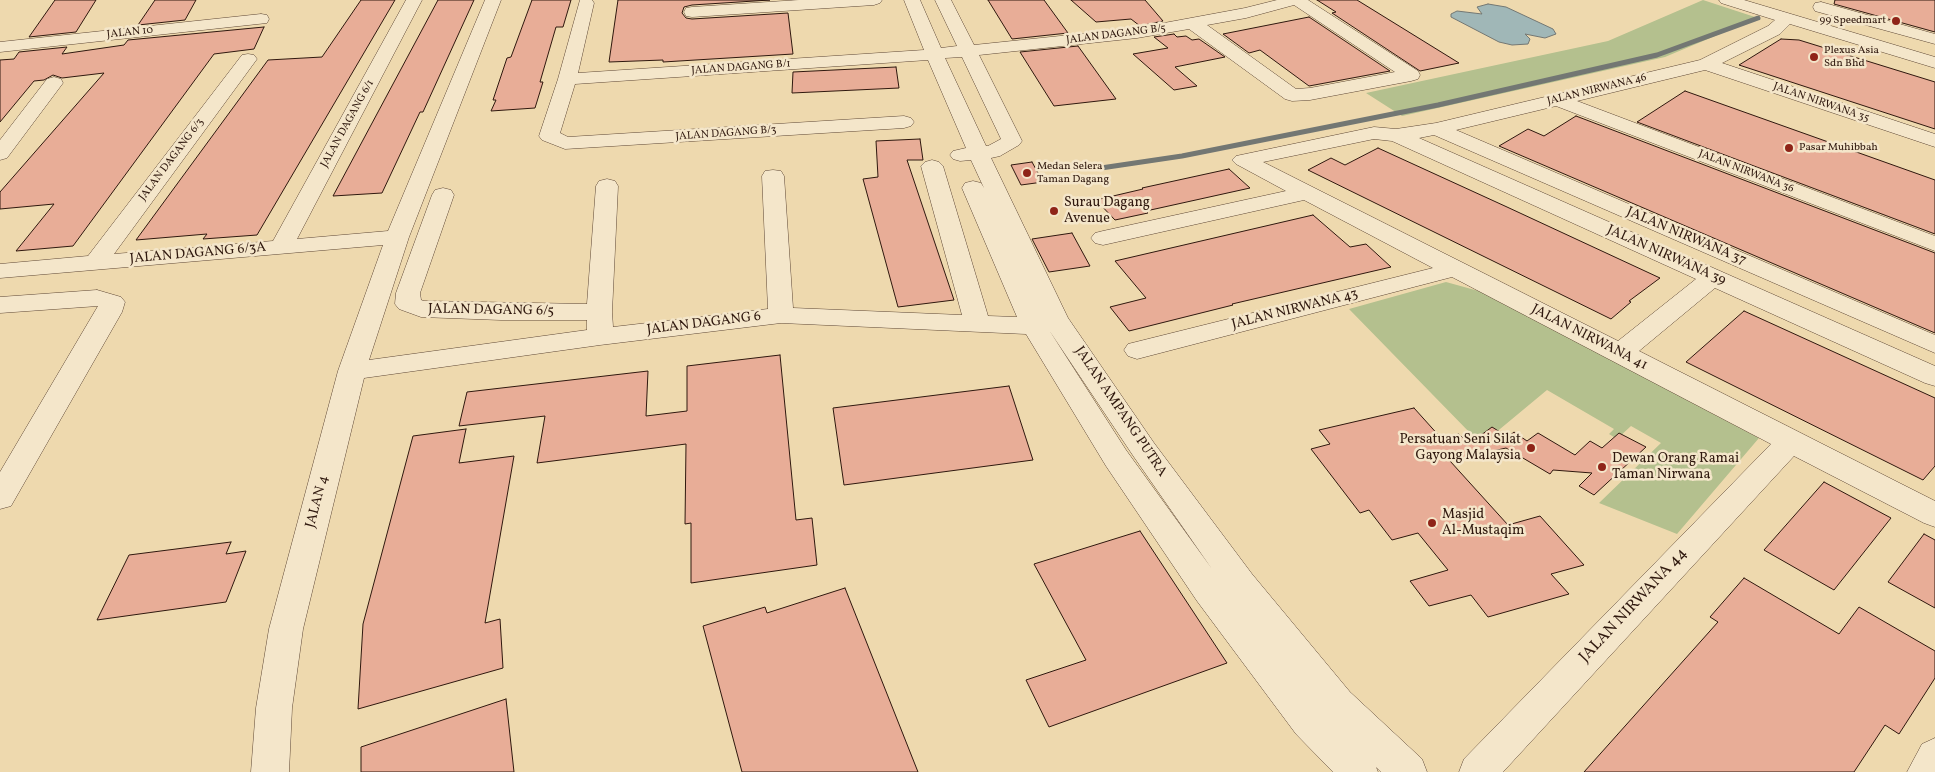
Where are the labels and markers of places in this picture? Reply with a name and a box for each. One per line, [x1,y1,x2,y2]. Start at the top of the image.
place label: 99 Speedmart [1820,14,1886,28]
marker: 99 Speedmart [1890,15,1902,27]
place label: Plexus Asia Sdn Bhd [1824,44,1879,70]
marker: Plexus Asia Sdn Bhd [1808,51,1820,63]
place label: Pasar Muhibbah [1799,141,1878,155]
marker: Pasar Muhibbah [1783,142,1795,154]
place label: Medan Selera Taman Dagang [1037,160,1109,186]
marker: Medan Selera Taman Dagang [1021,167,1033,179]
place label: Surau Dagang Avenue [1064,195,1150,228]
marker: Surau Dagang Avenue [1048,205,1060,217]
place label: Persatuan Seni Silat Gayong Malaysia [1399,432,1521,464]
marker: Persatuan Seni Silat Gayong Malaysia [1525,442,1537,454]
place label: Dewan Orang Ramai Taman Nirwana [1612,451,1739,484]
marker: Dewan Orang Ramai Taman Nirwana [1596,461,1608,473]
place label: Masjid Al-Mustaqim [1442,507,1524,540]
marker: Masjid Al-Mustaqim [1426,517,1438,529]

